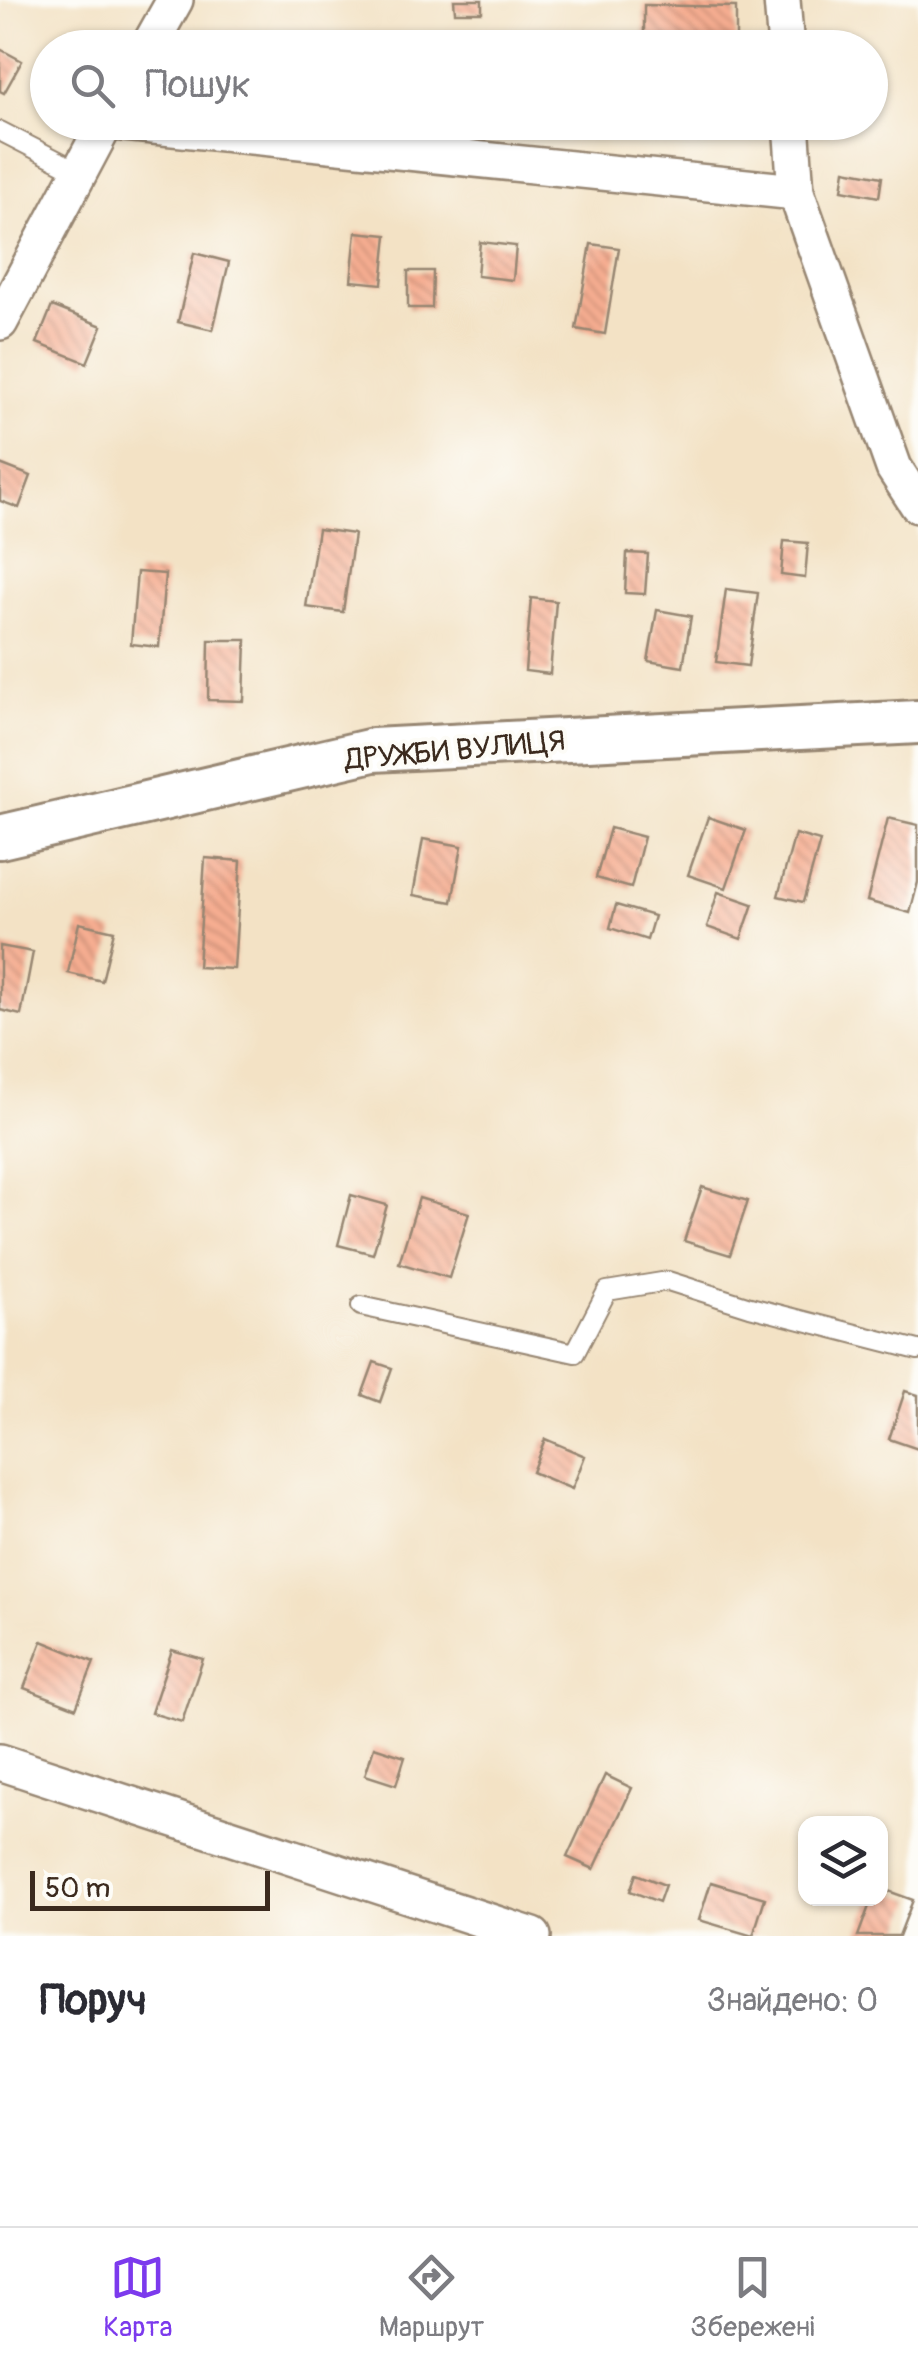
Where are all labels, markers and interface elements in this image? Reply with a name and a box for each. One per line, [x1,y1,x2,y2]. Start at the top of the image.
search box [30,30,888,140]
icon: search [65,58,120,113]
text: Пошук [145,61,251,109]
street label: ДРУЖБИ ВУЛИЦЯ [342,722,567,779]
map controls [798,1816,888,1906]
button: layers [798,1816,888,1906]
scale bar [30,1866,270,1910]
text: 50 m [45,1871,110,1906]
text: Поруч [40,1975,147,2027]
text: Знайдено: 0 [707,1981,878,2021]
tab: Карта [103,2250,173,2345]
tab: Маршрут [379,2250,484,2345]
tab: Збережені [690,2250,815,2345]

